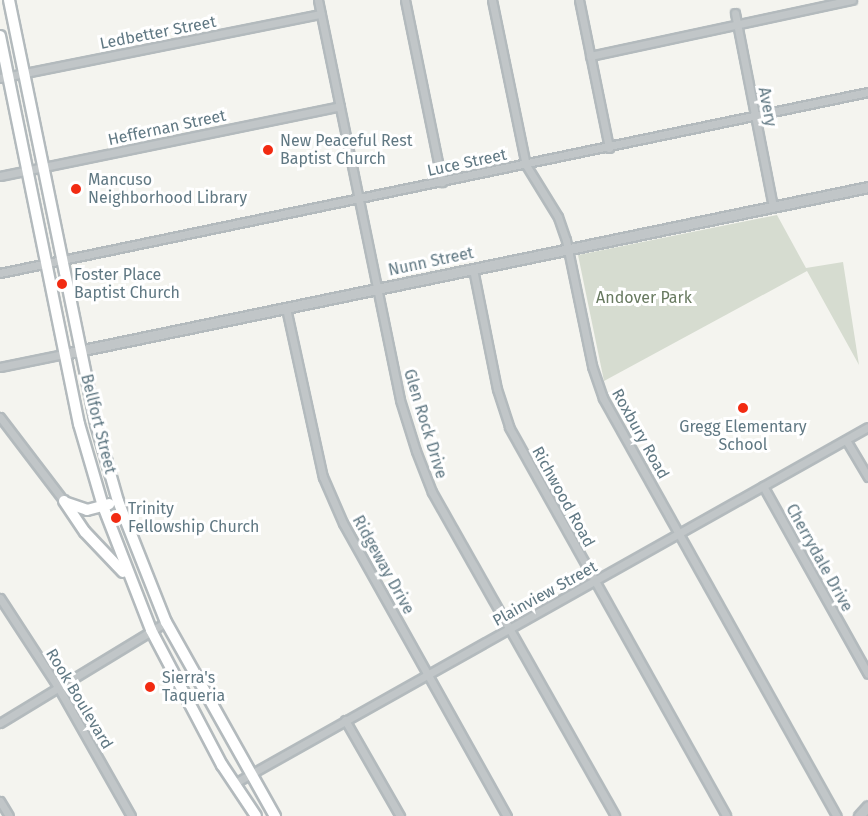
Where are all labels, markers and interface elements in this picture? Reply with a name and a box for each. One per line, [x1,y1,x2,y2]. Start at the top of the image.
street label: Ledbetter Street [98,12,218,54]
street label: Avery [754,86,780,128]
street label: Heffernan Street [106,106,228,150]
place label: New Peaceful Rest Baptist Church [280,131,412,169]
marker: New Peaceful Rest Baptist Church [261,143,275,157]
street label: Luce Street [426,145,508,181]
place label: Mancuso Neighborhood Library [88,170,247,208]
marker: Mancuso Neighborhood Library [69,182,83,196]
street label: Nunn Street [387,244,475,280]
place label: Foster Place Baptist Church [74,265,180,303]
marker: Foster Place Baptist Church [55,277,69,291]
park label: Andover Park [596,288,692,308]
street label: Glen Rock Drive [399,367,451,481]
street label: Bellfort Street [76,372,120,476]
street label: Roxbury Road [607,385,673,483]
marker: Gregg Elementary School [736,401,750,415]
place label: Gregg Elementary School [679,417,807,455]
street label: Richwood Road [527,443,599,551]
place label: Trinity Fellowship Church [128,499,259,537]
street label: Cherrydale Drive [781,501,857,615]
marker: Trinity Fellowship Church [109,511,123,525]
street label: Ridgeway Drive [348,512,418,618]
street label: Plainview Street [489,557,601,631]
street label: Rook Boulevard [41,645,117,753]
place label: Sierra's Taqueria [162,668,225,706]
marker: Sierra's Taqueria [143,680,157,694]

